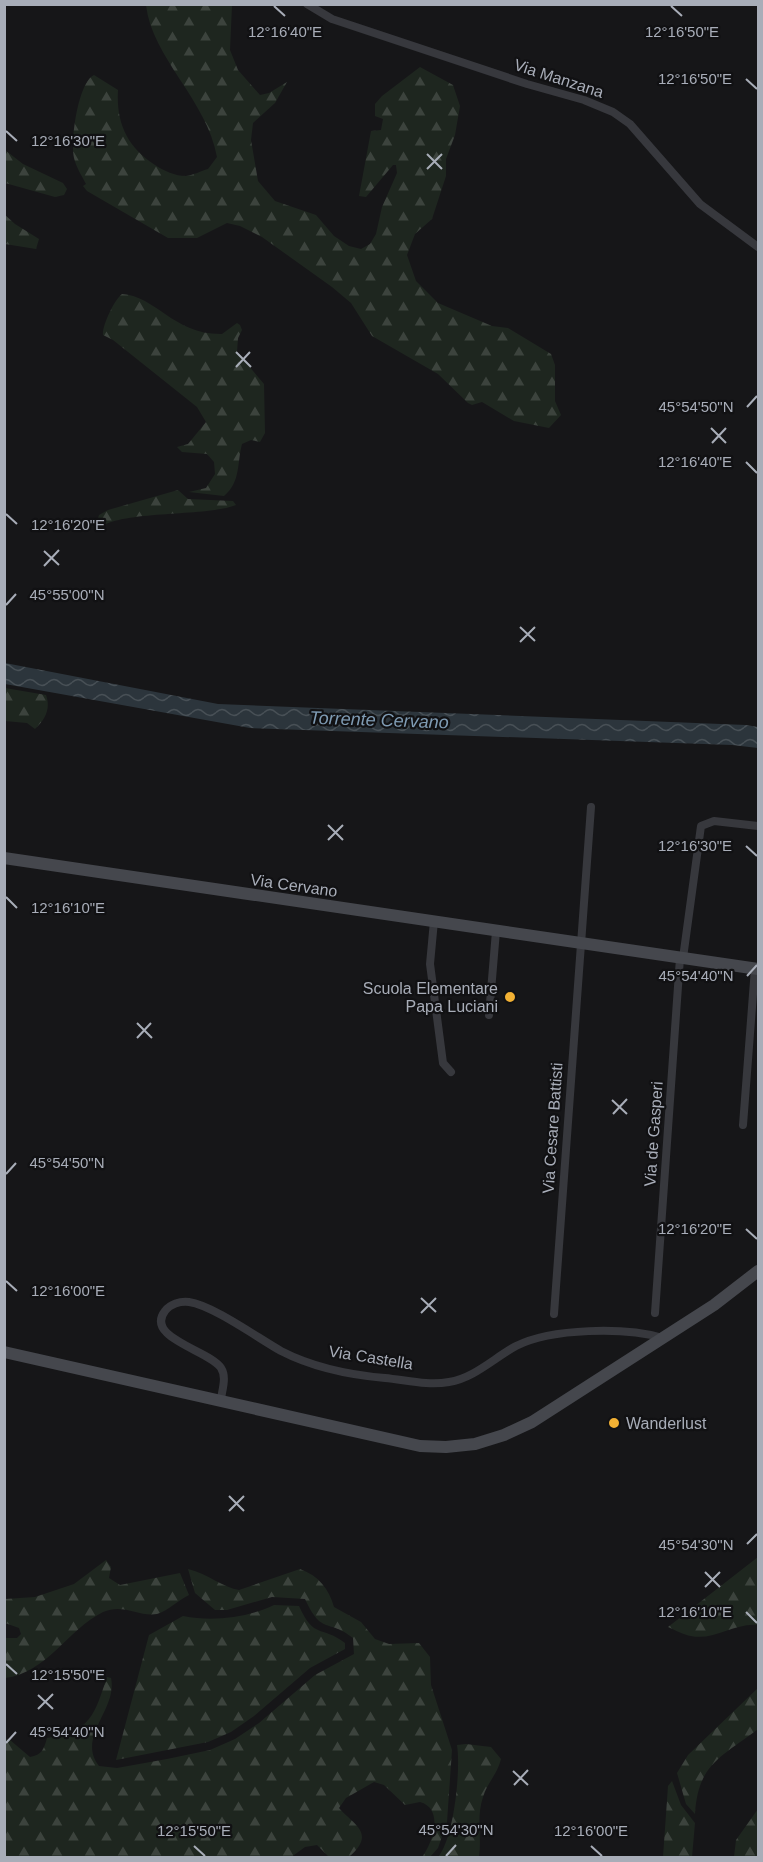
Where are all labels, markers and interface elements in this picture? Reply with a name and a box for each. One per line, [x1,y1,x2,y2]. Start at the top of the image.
text: 12°16'40"E [248,23,322,40]
text: 12°16'50"E [645,23,719,40]
street label: Via Manzana [512,56,606,101]
text: 12°16'50"E [658,70,732,87]
text: 12°16'30"E [31,132,105,149]
text: 45°54'50"N [658,398,734,415]
text: 12°16'40"E [658,453,732,470]
text: 12°16'20"E [31,516,105,533]
text: 45°55'00"N [29,586,105,603]
water label: Torrente Cervano [309,708,449,732]
text: 12°16'30"E [658,837,732,854]
street label: Via Cervano [249,871,339,900]
text: 12°16'10"E [31,899,105,916]
text: 45°54'40"N [658,967,734,984]
place label: Scuola Elementare Papa Luciani [363,980,498,1015]
marker: Scuola Elementare Papa Luciani [503,990,517,1004]
street label: Via Cesare Battisti [539,1062,566,1194]
street label: Via de Gasperi [641,1081,666,1187]
text: 45°54'50"N [29,1154,105,1171]
text: 12°16'20"E [658,1220,732,1237]
text: 12°16'00"E [31,1282,105,1299]
street label: Via Castella [328,1342,414,1373]
place label: Wanderlust [626,1415,707,1432]
marker: Wanderlust [607,1416,621,1430]
text: 45°54'30"N [658,1536,734,1553]
text: 12°16'10"E [658,1603,732,1620]
text: 12°15'50"E [31,1666,105,1683]
text: 45°54'40"N [29,1723,105,1740]
text: 45°54'30"N [418,1821,494,1838]
text: 12°15'50"E [157,1822,231,1839]
text: 12°16'00"E [554,1822,628,1839]

